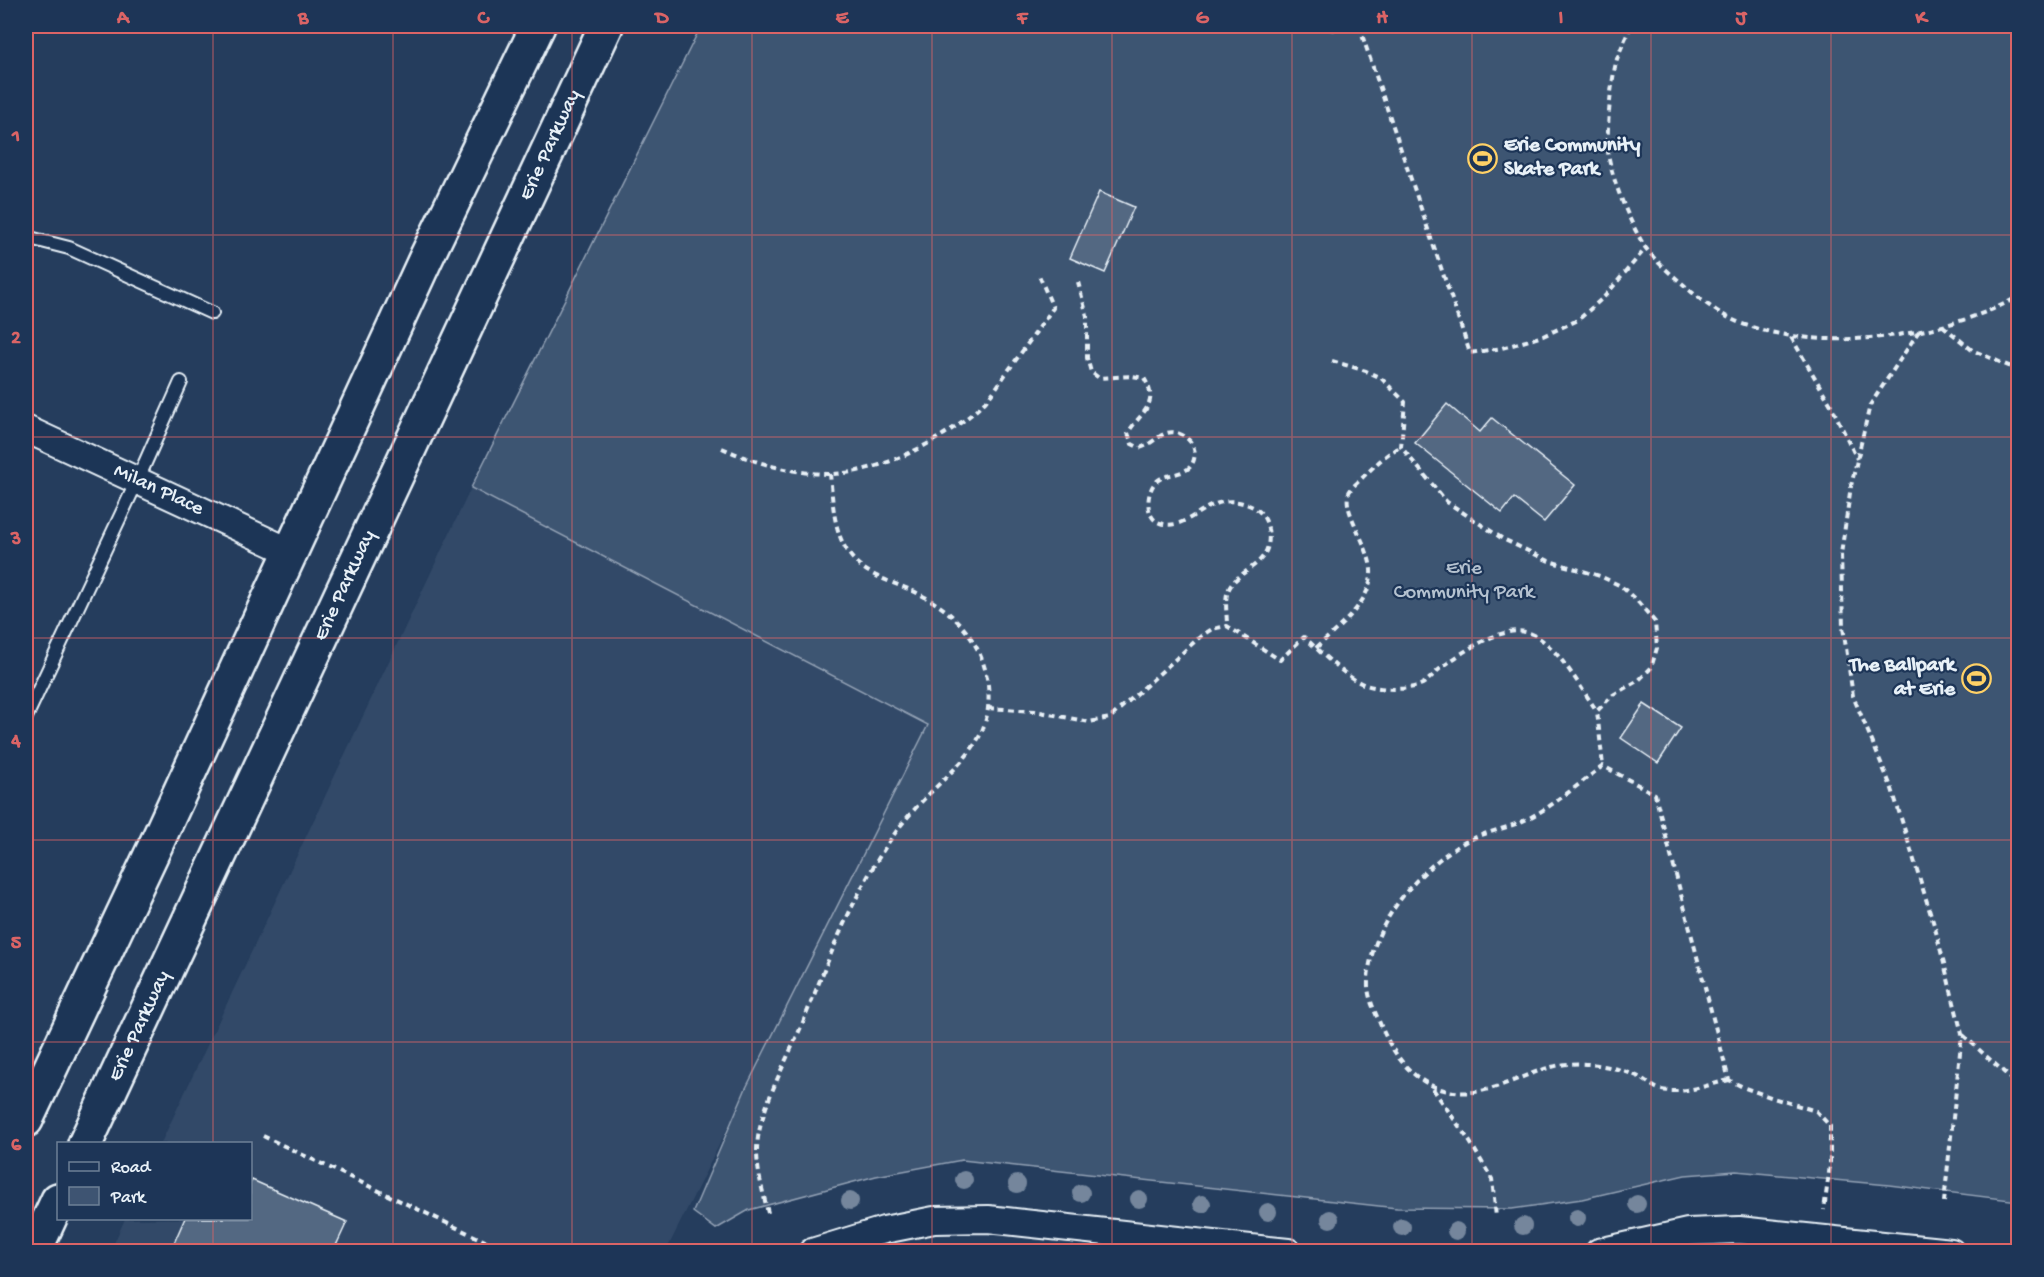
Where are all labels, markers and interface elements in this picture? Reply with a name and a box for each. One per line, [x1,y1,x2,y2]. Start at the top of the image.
text: A [116,8,131,31]
text: B [297,8,309,31]
text: C [477,8,491,31]
text: D [653,8,669,31]
text: E [836,8,850,31]
text: F [1016,8,1029,31]
text: G [1196,8,1210,31]
text: H [1376,8,1388,31]
text: I [1559,8,1564,31]
text: J [1735,8,1748,31]
text: K [1914,8,1929,31]
street label: Erie Parkway [514,86,587,204]
text: 1 [11,126,20,149]
place label: Erie Community Skate Park [1504,134,1641,183]
sports icon: Erie Community Skate Park [1467,142,1499,174]
text: 2 [11,328,21,351]
street label: Milan Place [110,459,208,523]
street label: Erie Parkway [309,526,382,645]
text: 3 [10,529,21,552]
park label: Erie Community Park [1394,557,1537,606]
place label: The Ballpark at Erie [1847,654,1958,703]
sports icon: The Ballpark at Erie [1960,662,1992,694]
text: 4 [10,731,21,754]
text: 5 [11,933,22,956]
street label: Erie Parkway [103,967,176,1086]
text: 6 [11,1135,22,1158]
legend [57,1142,252,1220]
text: Road [111,1158,152,1179]
text: Park [110,1188,147,1209]

